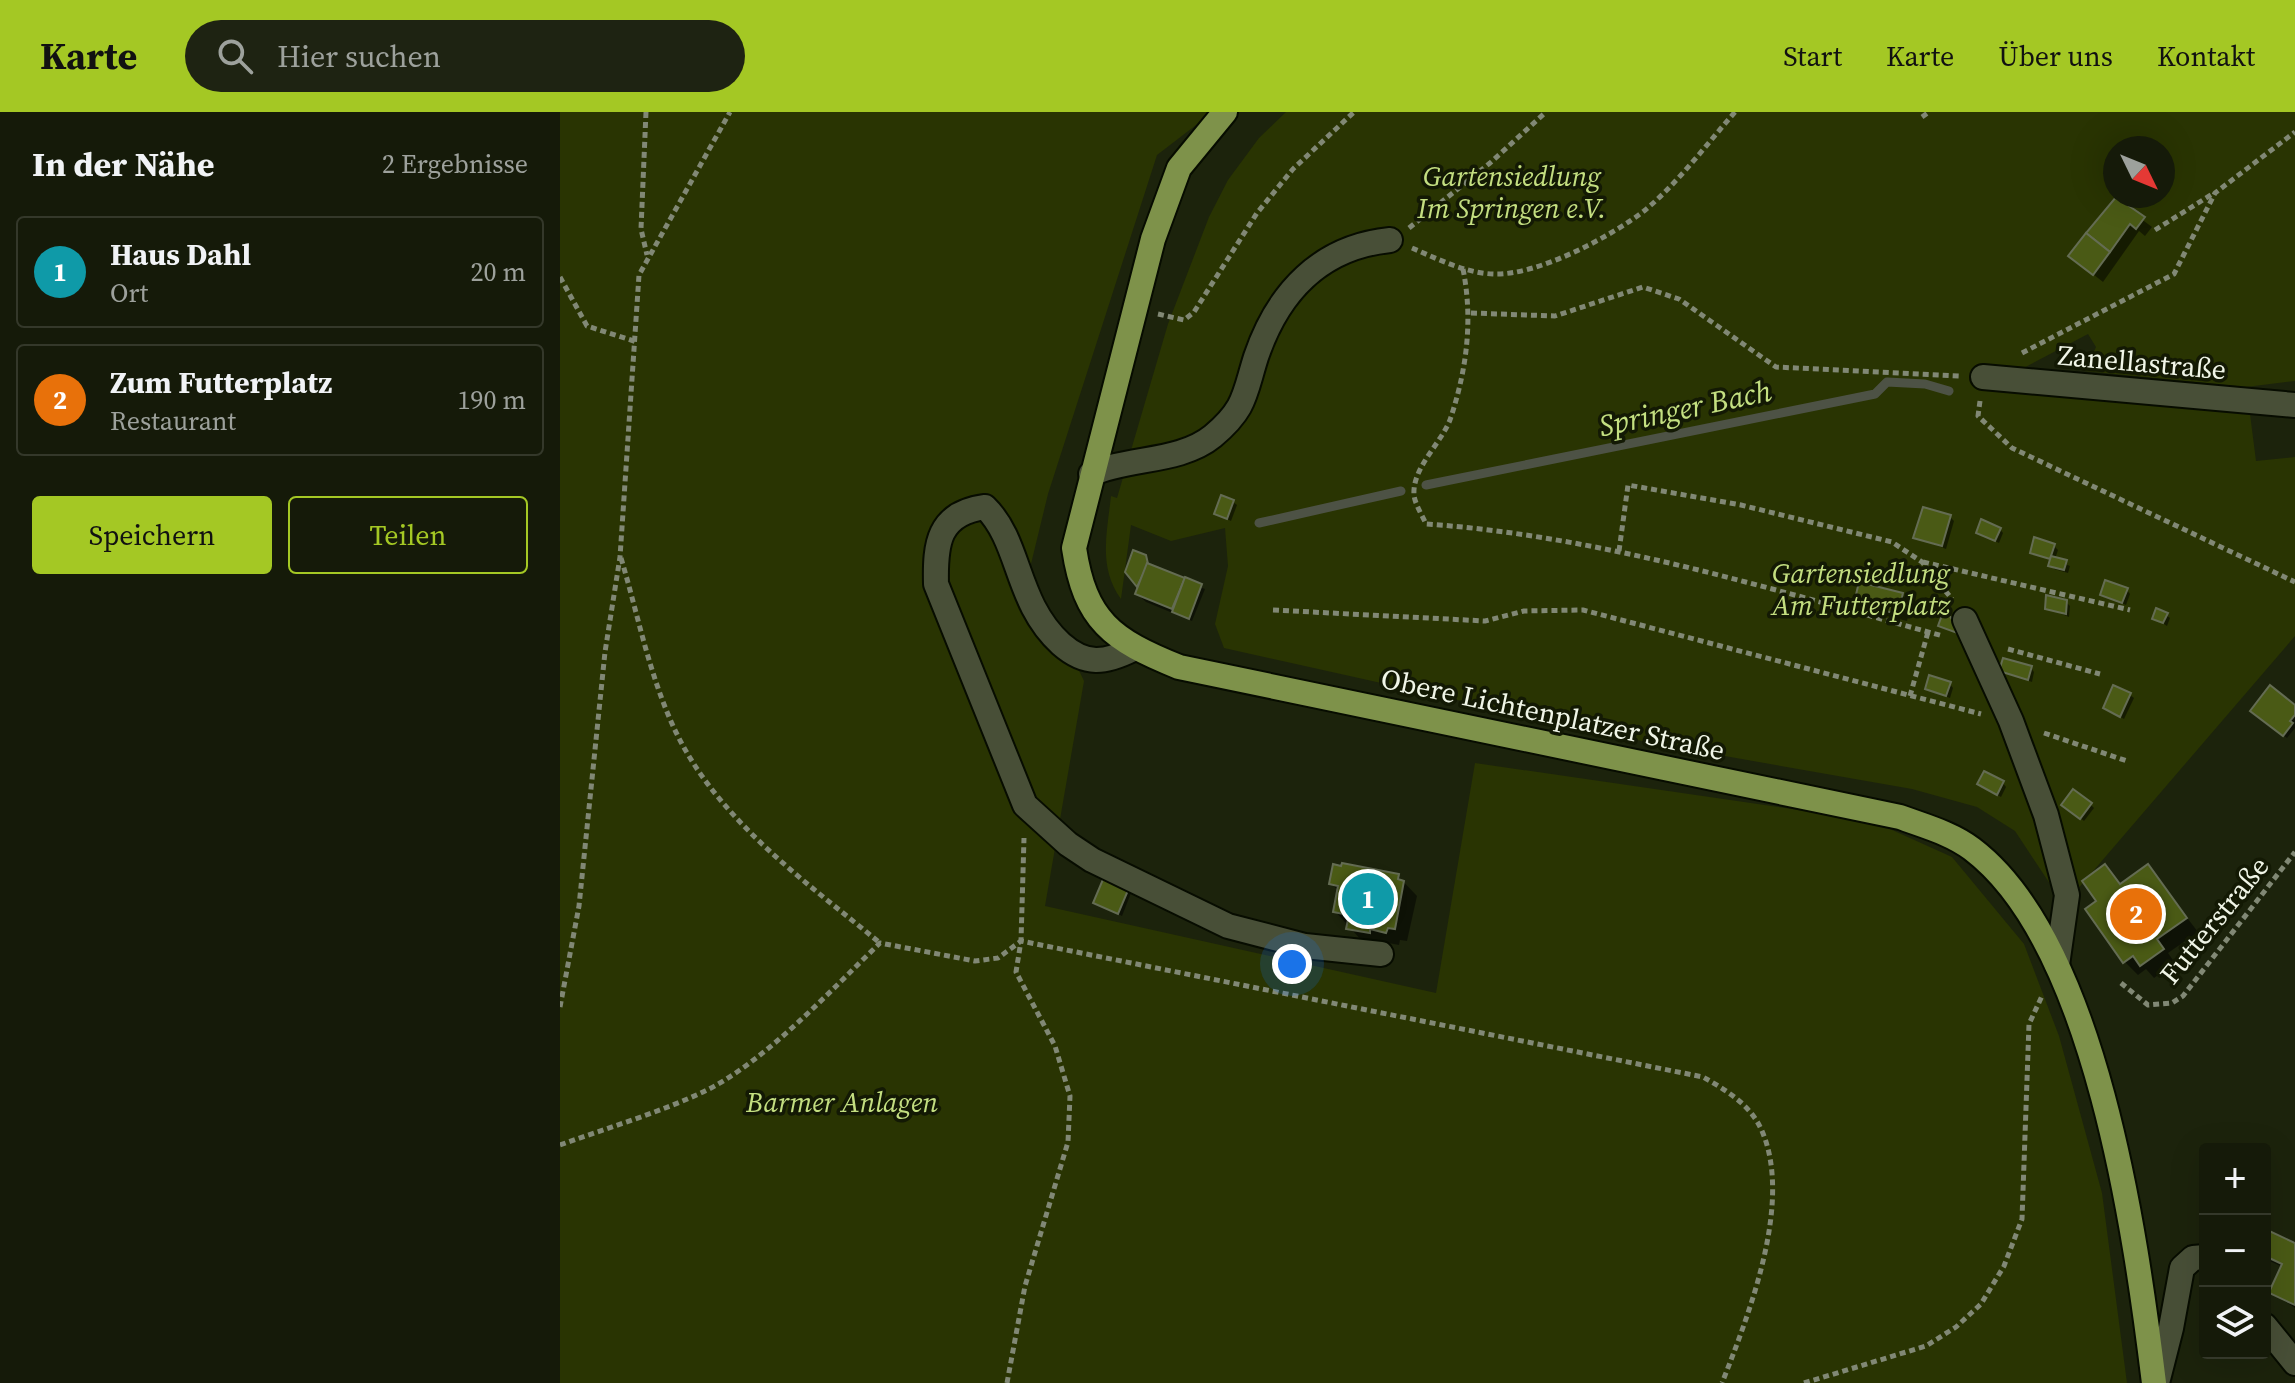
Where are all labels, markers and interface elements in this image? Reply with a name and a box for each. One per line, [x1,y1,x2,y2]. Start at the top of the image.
search box [185,20,745,92]
text: Karte [40,30,137,82]
icon: search [213,34,257,78]
text: Hier suchen [277,36,441,77]
text: Start [1783,37,1842,75]
text: Karte [1886,37,1954,75]
text: Über uns [1998,37,2113,75]
text: Kontakt [2157,37,2255,75]
north arrow [2103,136,2175,208]
text: In der Nähe [32,141,215,187]
text: 2 Ergebnisse [382,146,528,182]
park label: Gartensiedlung Im Springen e.V. [1416,157,1607,227]
text: Haus Dahl [110,234,251,275]
text: 1 [53,254,67,290]
text: 20 m [471,254,526,290]
text: Ort [110,275,148,311]
street label: Zanellastraße [2056,336,2228,388]
text: Zum Futterplatz [110,362,332,403]
water label: Springer Bach [1595,370,1775,446]
text: 2 [53,382,67,418]
text: 190 m [458,382,526,418]
text: Restaurant [110,403,236,439]
button: Speichern [32,496,272,574]
button: Teilen [288,496,528,574]
park label: Gartensiedlung Am Futterplatz [1770,554,1951,624]
street label: Obere Lichtenplatzer Straße [1378,659,1728,769]
street label: Futterstraße [2151,848,2277,992]
pin: 1 [1342,869,1394,929]
pin: 2 [2110,884,2162,944]
your location [1272,944,1312,984]
park label: Barmer Anlagen [745,1083,938,1121]
map controls [2199,1143,2271,1359]
button: + [2199,1143,2271,1215]
button: − [2199,1215,2271,1287]
button: layers [2199,1287,2271,1359]

